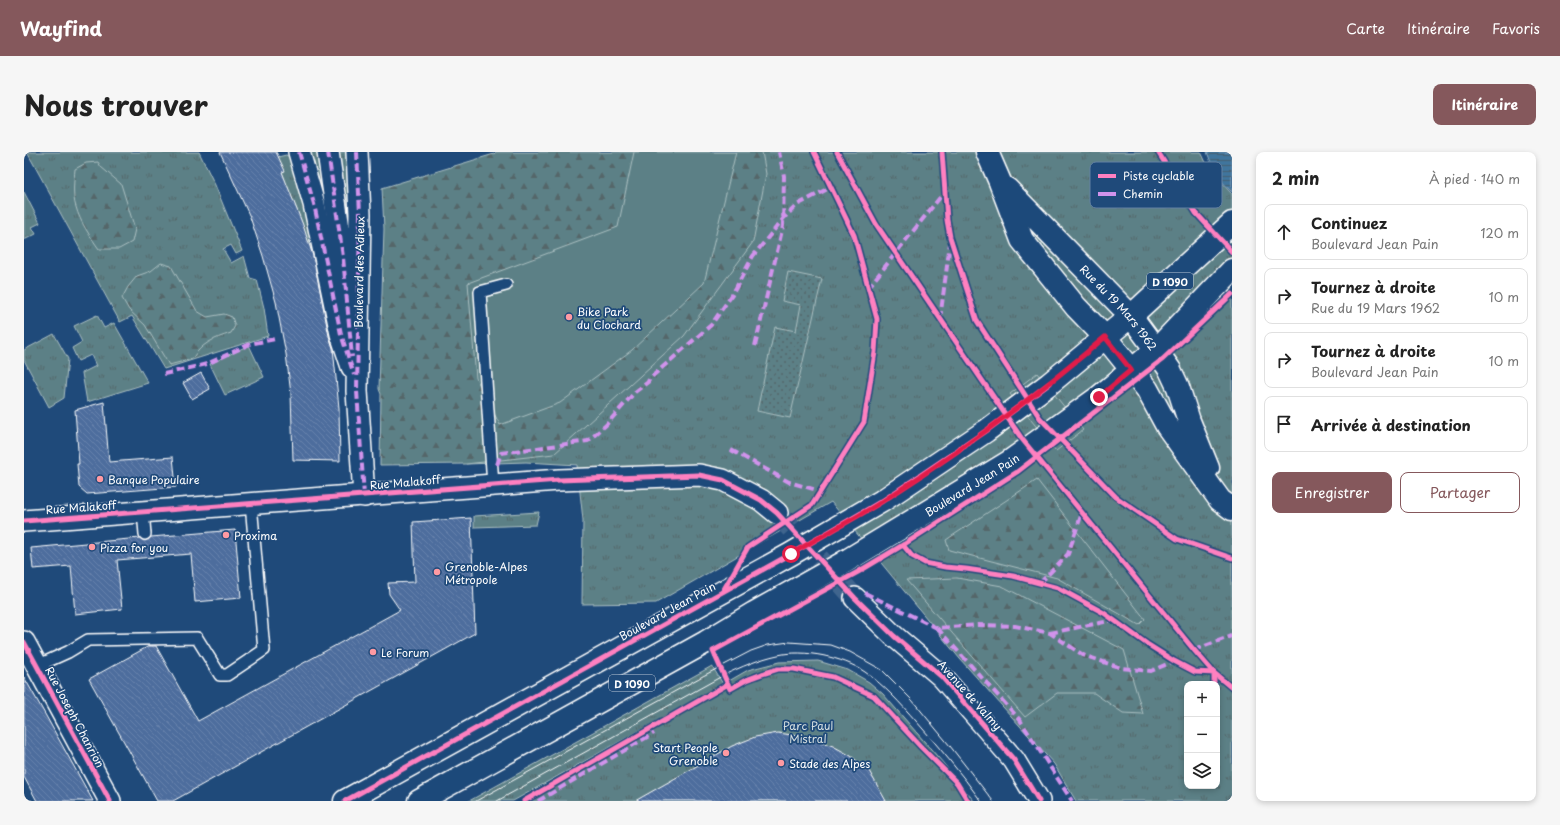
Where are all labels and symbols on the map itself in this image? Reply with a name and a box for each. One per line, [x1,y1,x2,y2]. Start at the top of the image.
legend [1090,162,1222,208]
text: Piste cyclable [1123,167,1194,184]
text: Chemin [1123,185,1163,202]
street label: Boulevard des Adieux [350,216,368,328]
street label: Rue du 19 Mars 1962 [1077,261,1162,353]
road number: D 1090 [1147,273,1193,289]
place label: Bike Park du Clochard [577,303,641,333]
marker: Bike Park du Clochard [564,312,574,322]
route end [1090,388,1108,406]
street label: Boulevard Jean Pain [921,449,1022,520]
street label: Rue Malakoff [369,470,442,494]
place label: Banque Populaire [108,471,200,488]
marker: Banque Populaire [95,474,105,484]
street label: Rue Malakoff [45,496,118,518]
place label: Proxima [234,527,277,544]
marker: Proxima [221,530,231,540]
place label: Pizza for you [100,539,168,556]
marker: Pizza for you [87,542,97,552]
route start [782,545,800,563]
place label: Grenoble-Alpes Métropole [445,558,528,588]
marker: Grenoble-Alpes Métropole [432,567,442,577]
street label: Boulevard Jean Pain [616,577,718,645]
place label: Le Forum [381,644,429,661]
marker: Le Forum [368,647,378,657]
street label: Avenue de Valmy [934,656,1006,734]
street label: Rue Joseph Chanrion [41,663,109,771]
road number: D 1090 [609,675,655,691]
park label: Parc Paul Mistral [783,717,833,747]
place label: Start People Grenoble [653,739,718,769]
marker: Start People Grenoble [721,748,731,758]
place label: Stade des Alpes [789,755,870,772]
marker: Stade des Alpes [776,758,786,768]

